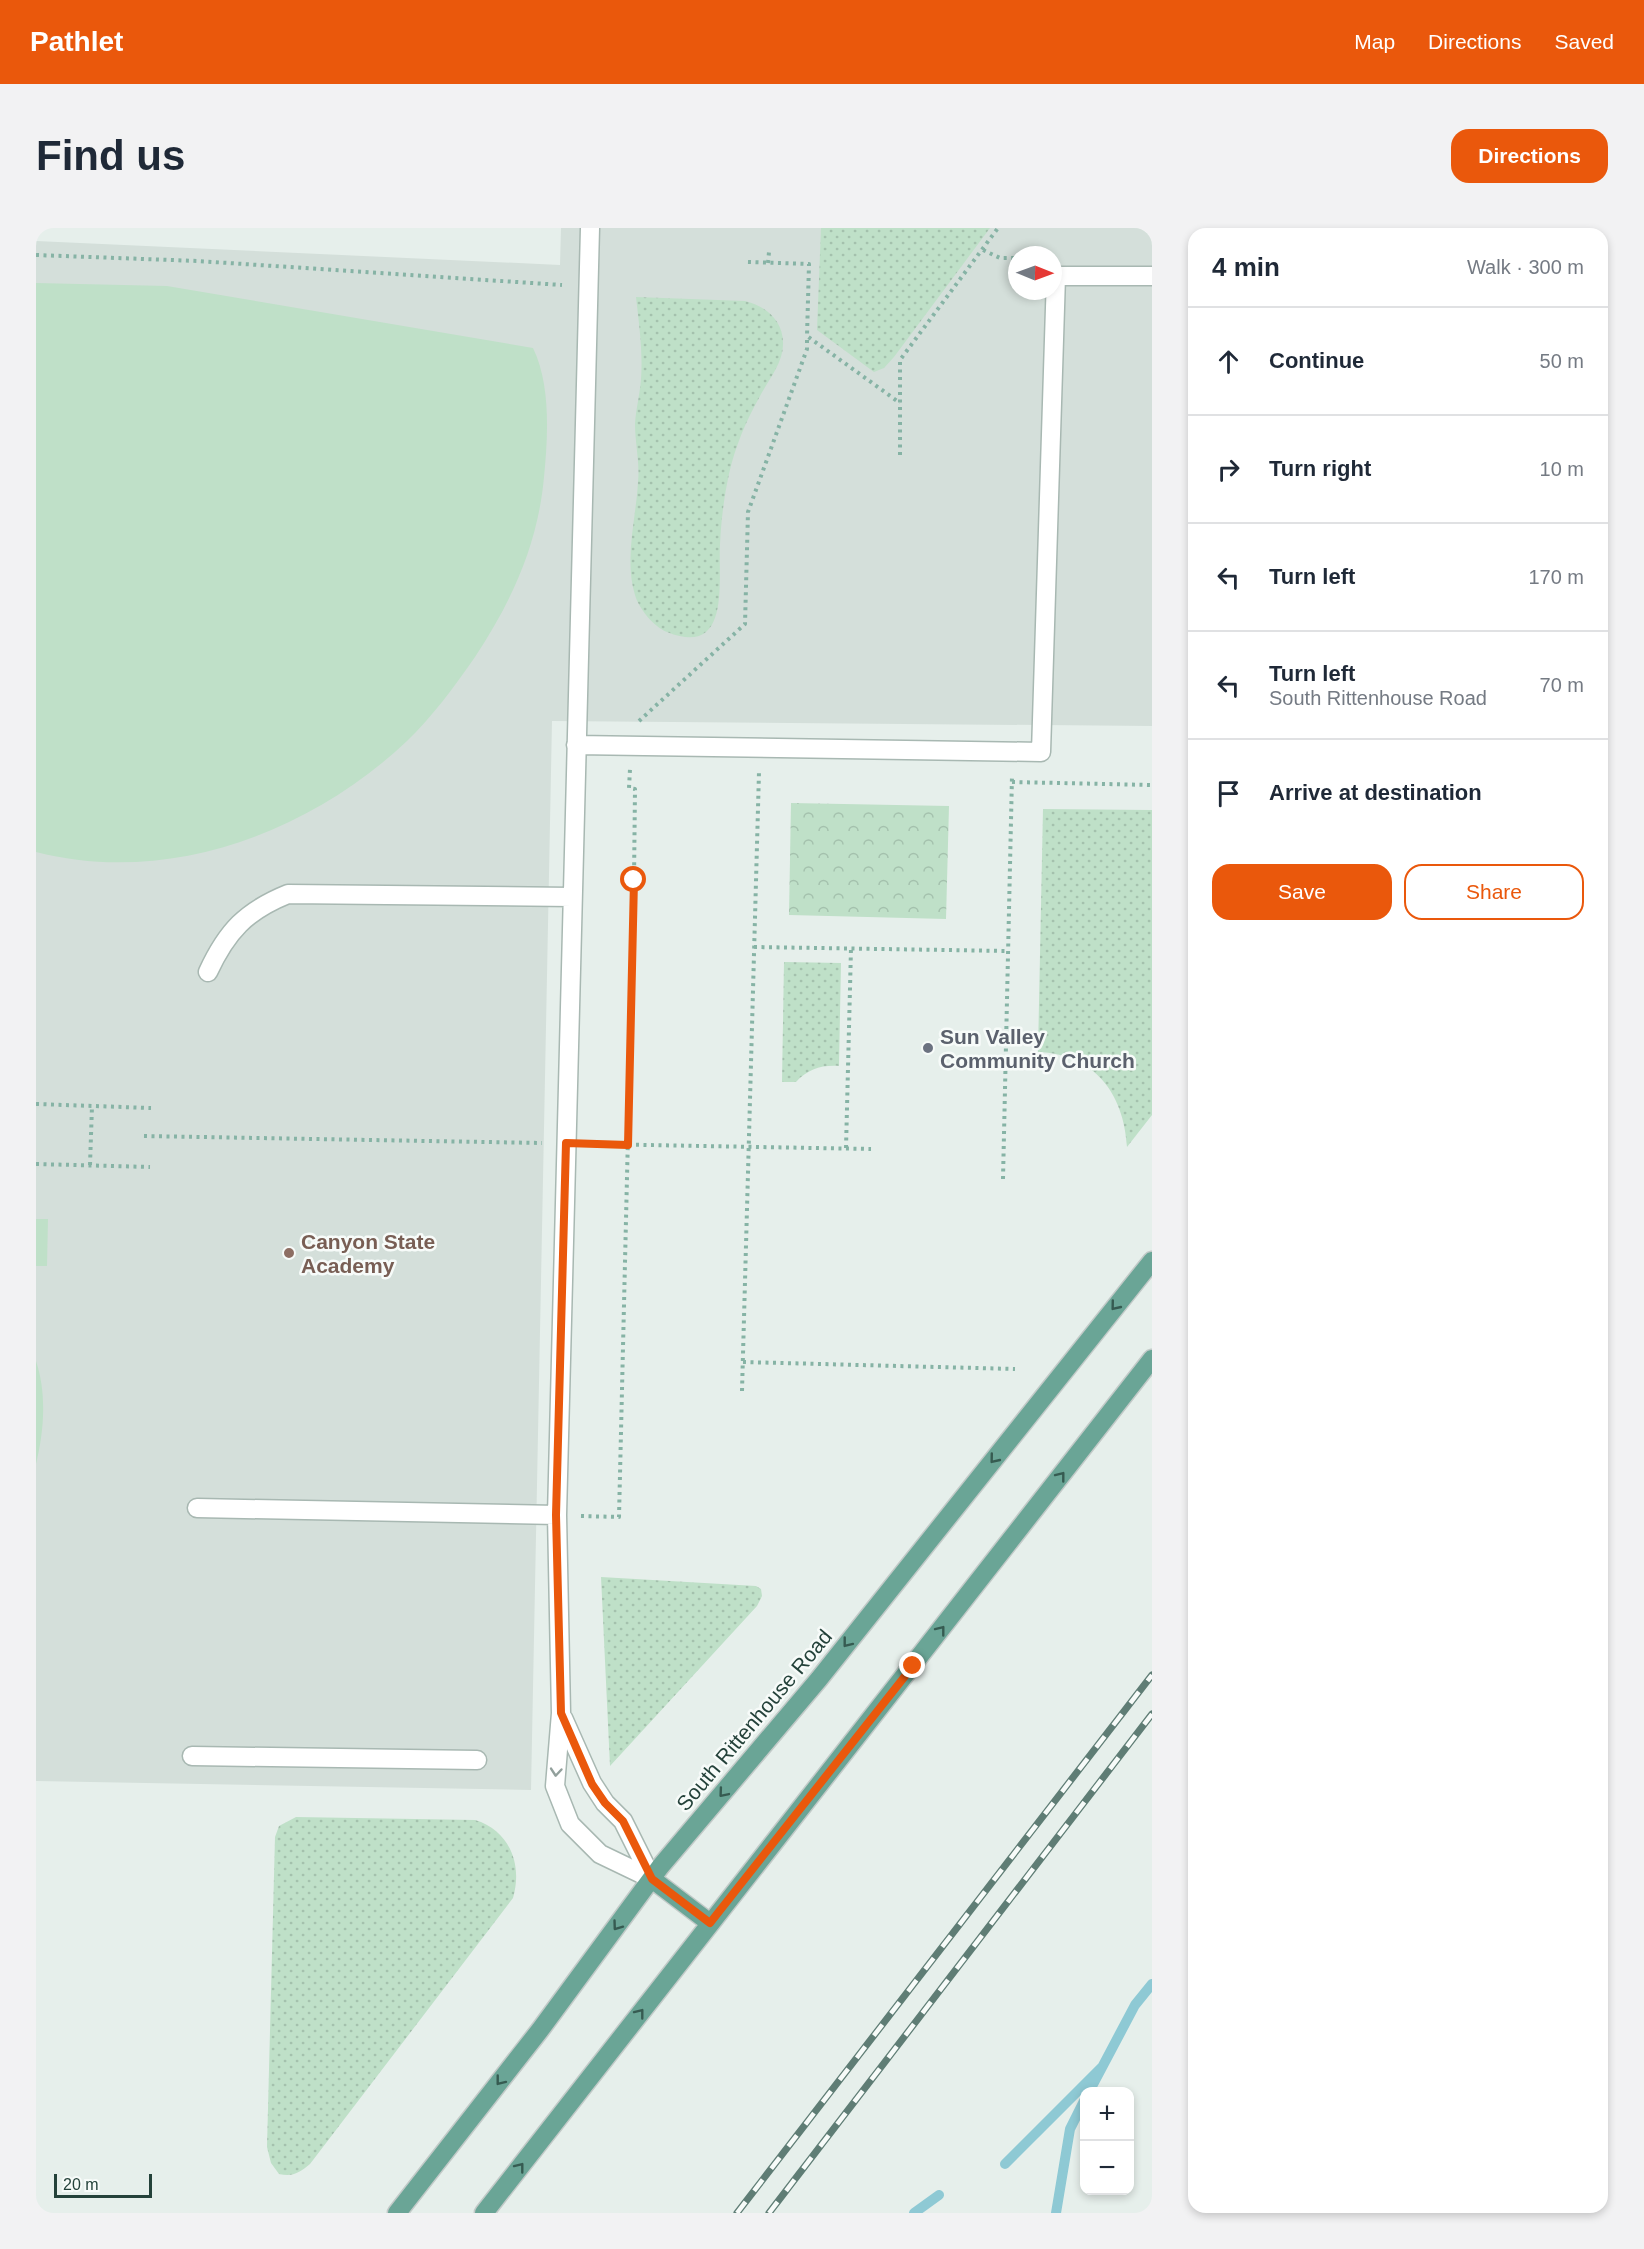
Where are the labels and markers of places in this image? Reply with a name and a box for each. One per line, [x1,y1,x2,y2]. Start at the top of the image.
place label: Sun Valley Community Church [940,1025,1135,1072]
marker: Sun Valley Community Church [921,1041,935,1055]
place label: Canyon State Academy [301,1230,435,1277]
marker: Canyon State Academy [282,1246,296,1260]

